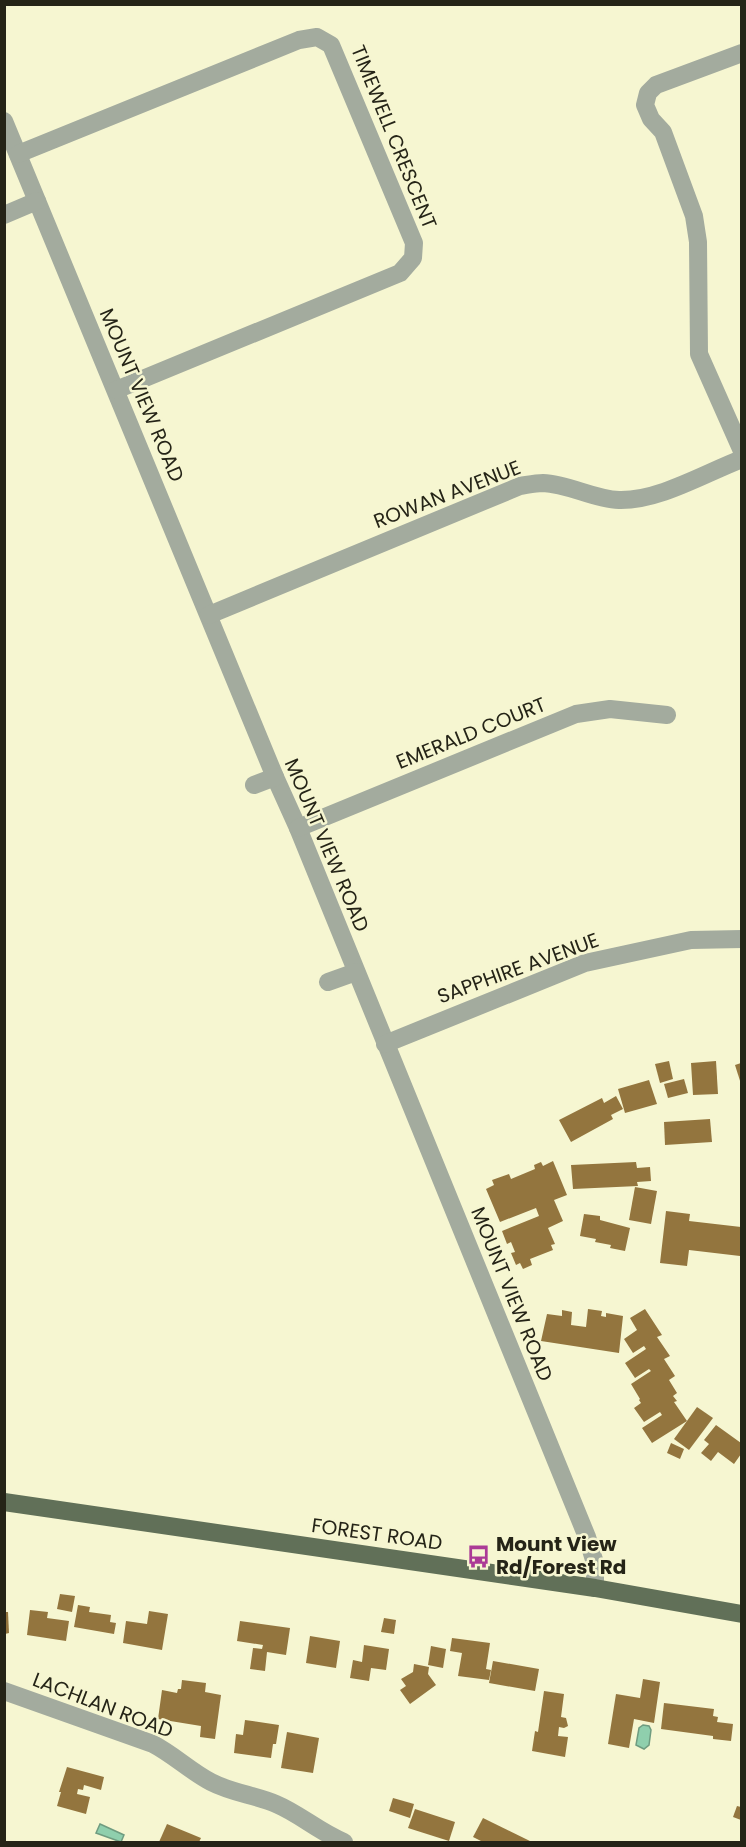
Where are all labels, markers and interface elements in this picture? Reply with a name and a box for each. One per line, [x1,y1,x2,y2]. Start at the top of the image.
street label: TIMEWELL CRESCENT [344,41,444,233]
street label: MOUNT VIEW ROAD [93,304,191,486]
street label: ROWAN AVENUE [369,453,525,535]
street label: EMERALD COURT [392,690,550,776]
street label: MOUNT VIEW ROAD [278,754,376,936]
street label: SAPPHIRE AVENUE [433,926,603,1010]
street label: MOUNT VIEW ROAD [464,1203,560,1385]
street label: FOREST ROAD [310,1511,444,1557]
place label: Mount View Rd/Forest Rd [496,1530,626,1581]
bus stop icon: Mount View Rd/Forest Rd [465,1543,491,1569]
street label: LACHLAN ROAD [29,1665,177,1745]

